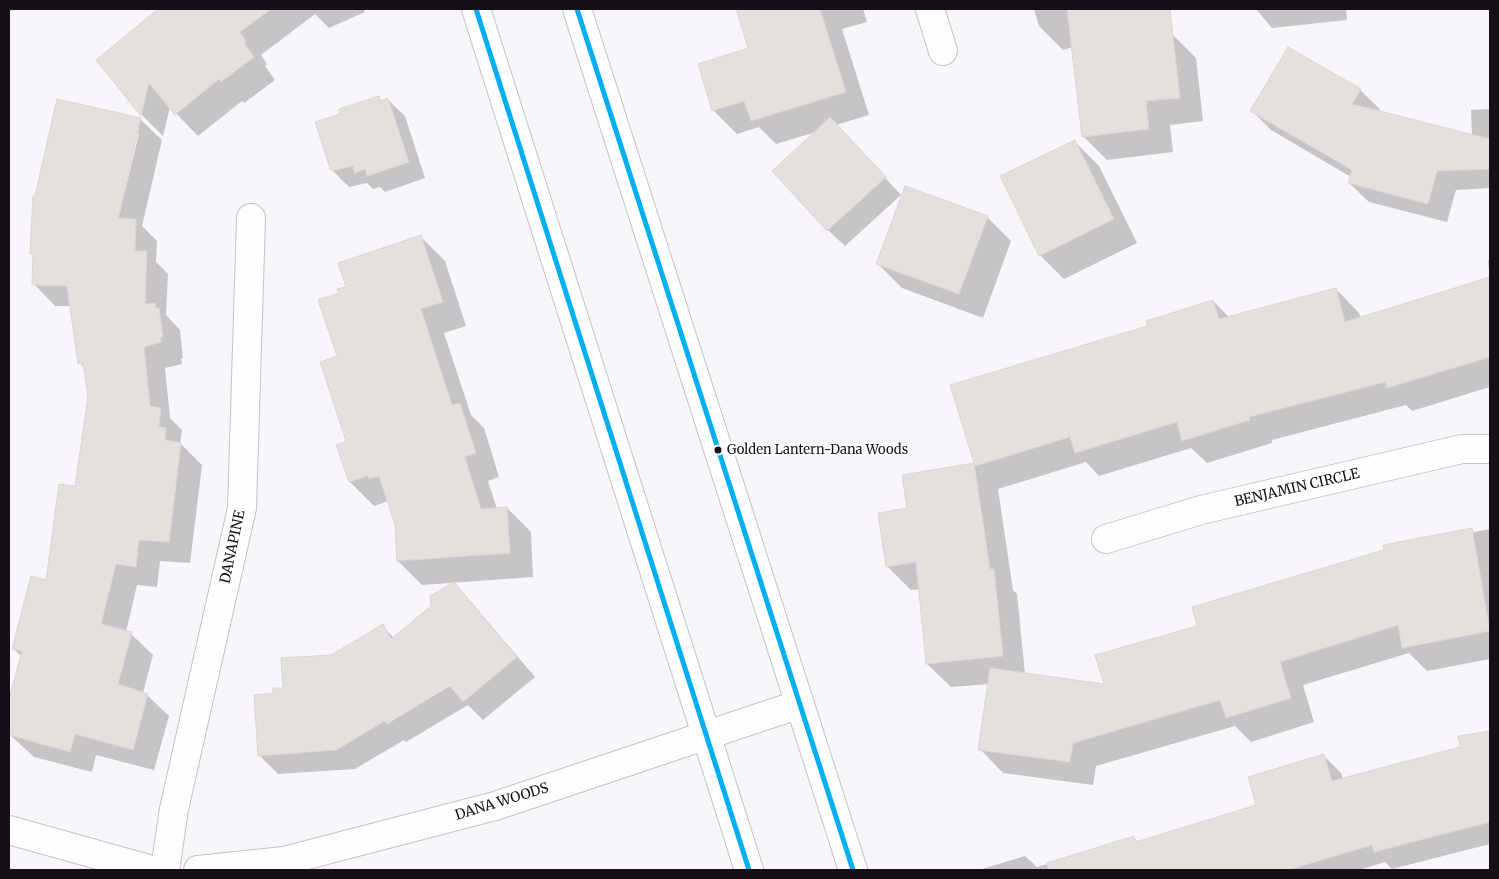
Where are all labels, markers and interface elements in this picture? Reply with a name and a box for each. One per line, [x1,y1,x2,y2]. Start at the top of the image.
place label: Golden Lantern-Dana Woods [727,442,908,458]
marker: Golden Lantern-Dana Woods [713,445,723,455]
street label: BENJAMIN CIRCLE [1233,465,1361,511]
street label: DANAPINE [217,509,249,585]
street label: DANA WOODS [453,780,551,824]

